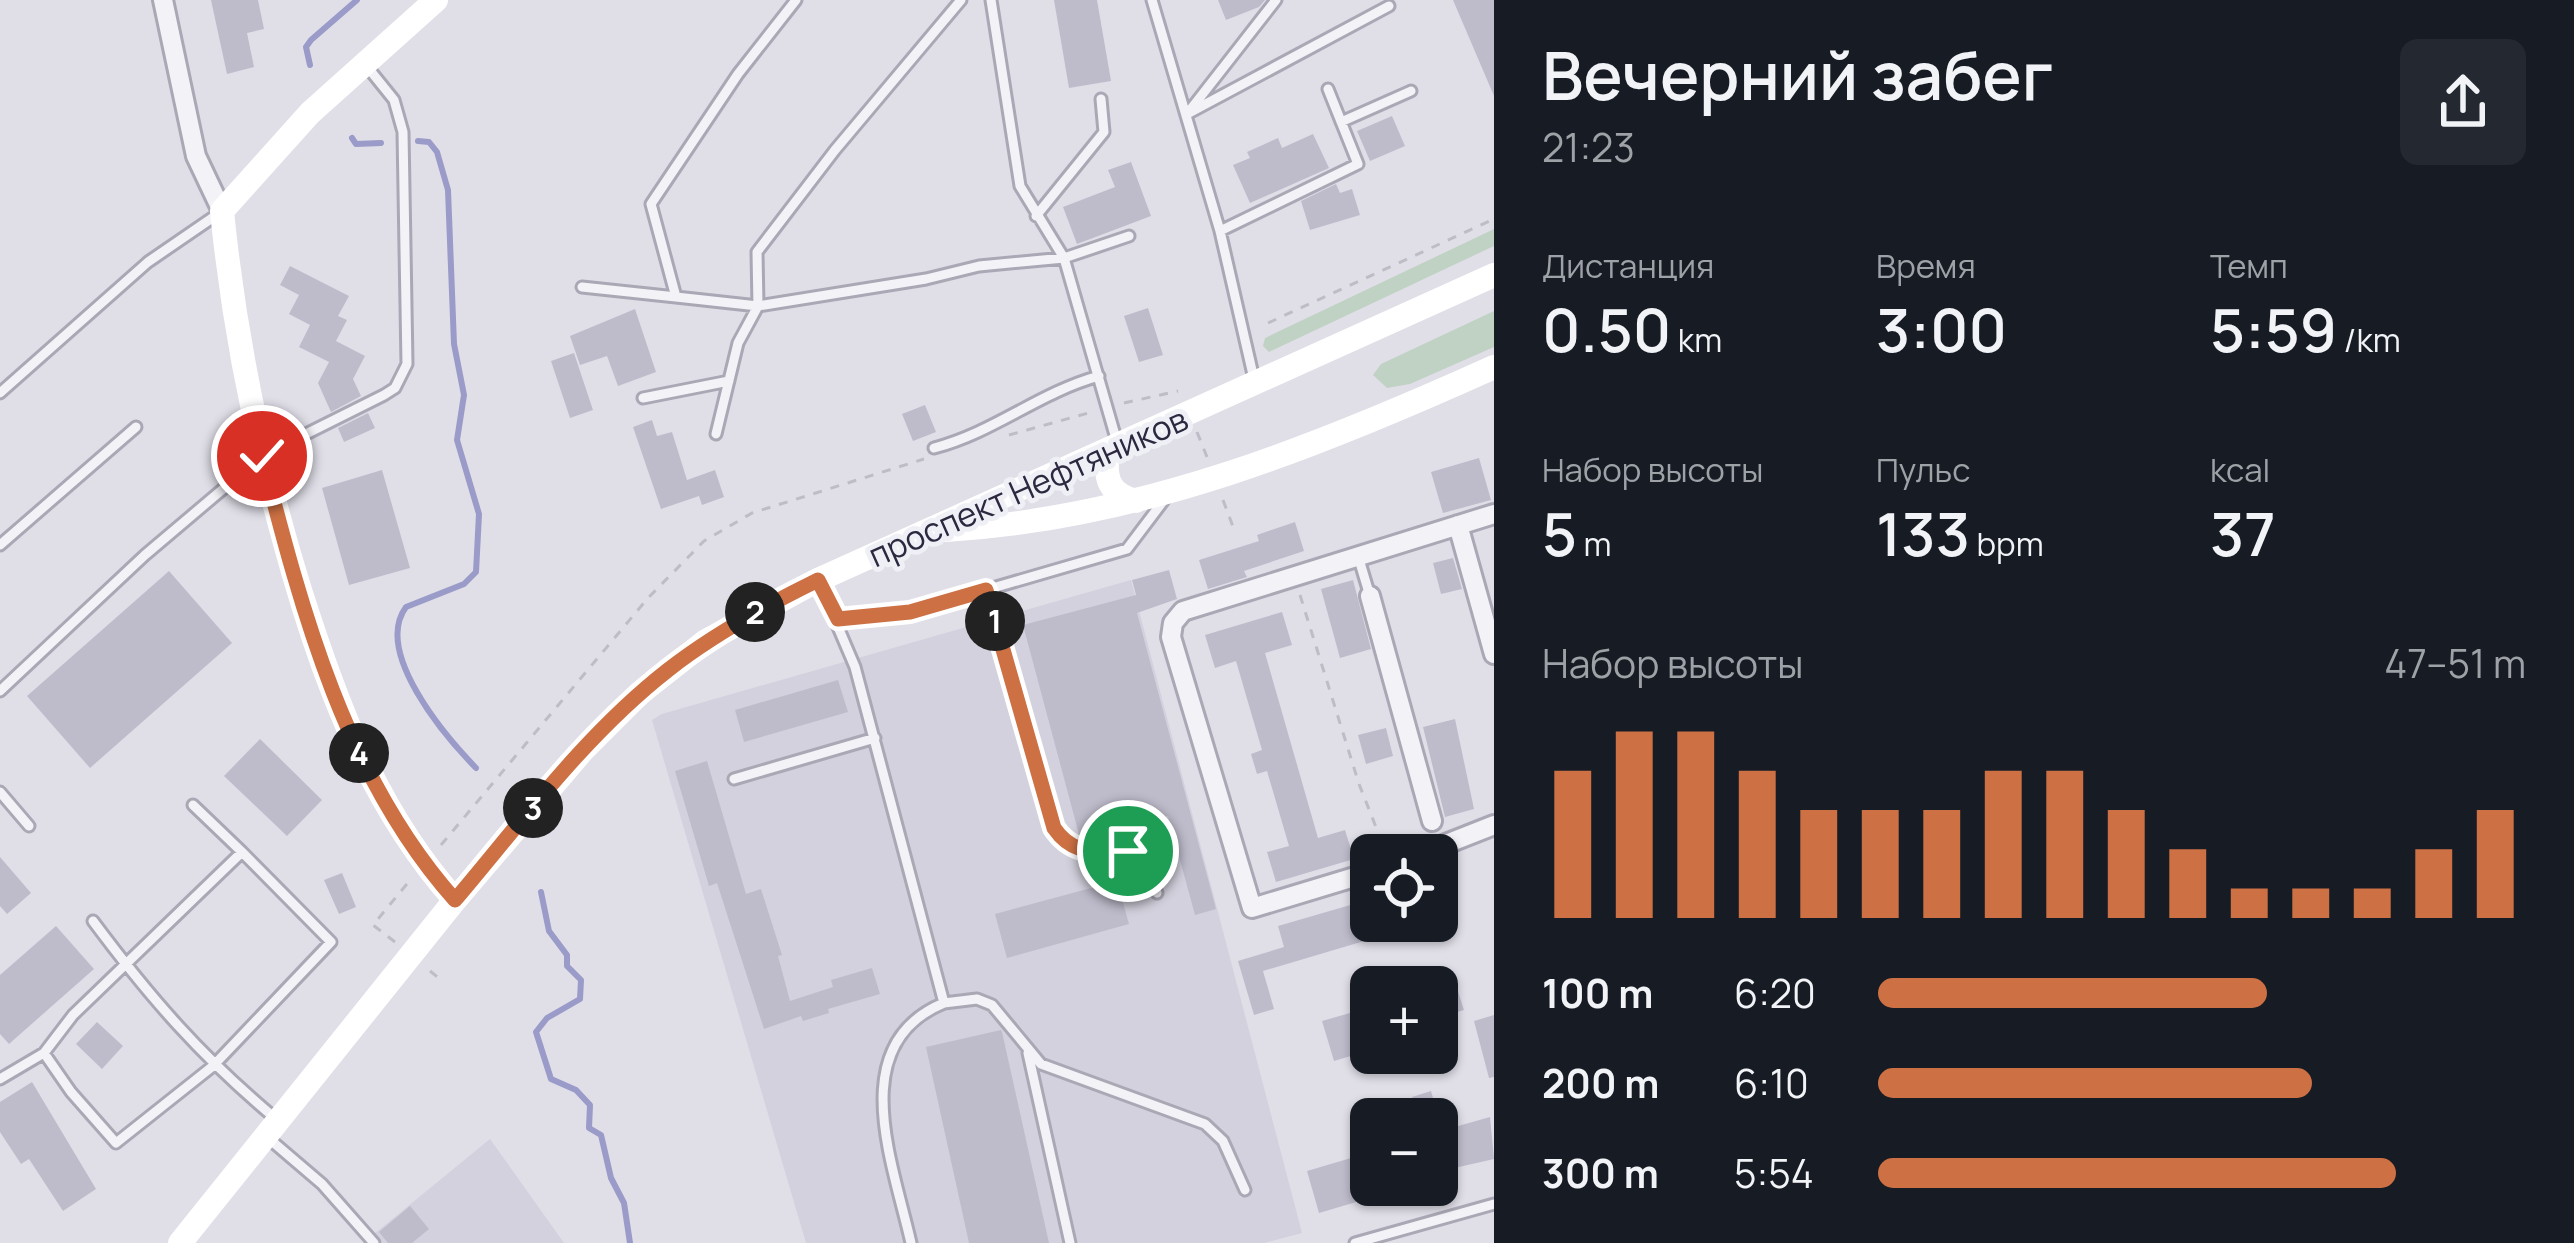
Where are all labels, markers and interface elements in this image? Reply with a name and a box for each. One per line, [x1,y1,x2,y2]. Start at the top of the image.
text: Вечерний забег [1542,30,2053,120]
button: share [2400,39,2526,165]
text: 21:23 [1542,120,1635,174]
text: Дистанция [1542,243,1714,288]
text: Время [1876,243,1976,288]
text: Темп [2210,243,2288,288]
text: 0.50 [1542,288,1671,370]
text: 3:00 [1876,288,2007,370]
text: 5:59 [2210,288,2337,370]
text: km [1671,317,1722,362]
text: /km [2337,317,2401,362]
street label: проспект Нефтяников [861,396,1194,577]
pin [211,405,313,507]
icon: check [229,423,295,489]
text: Набор высоты [1542,447,1763,492]
text: Пульс [1876,447,1970,492]
text: kcal [2210,447,2270,492]
text: 5 [1542,492,1577,574]
text: 133 [1876,492,1970,574]
text: 37 [2210,492,2276,574]
text: m [1577,521,1612,566]
text: bpm [1970,521,2044,566]
pin: 2 [725,582,785,642]
text: 2 [745,589,765,634]
pin: 1 [965,591,1025,651]
text: 1 [988,598,1002,643]
text: Набор высоты [1542,636,1804,690]
text: 47–51 m [2384,636,2526,690]
pin: 4 [329,723,389,783]
text: 4 [349,730,369,775]
pin: 3 [503,778,563,838]
text: 3 [523,785,543,830]
pin [1077,800,1179,902]
icon: arrive [1095,818,1161,884]
map controls [1350,834,1458,1206]
button: locate [1350,834,1458,942]
button: + [1350,966,1458,1074]
text: 100 m [1542,966,1653,1020]
text: 6:20 [1734,966,1816,1020]
text: 200 m [1542,1056,1659,1110]
text: 6:10 [1734,1056,1809,1110]
button: − [1350,1098,1458,1206]
text: 300 m [1542,1146,1659,1200]
text: 5:54 [1734,1146,1814,1200]

